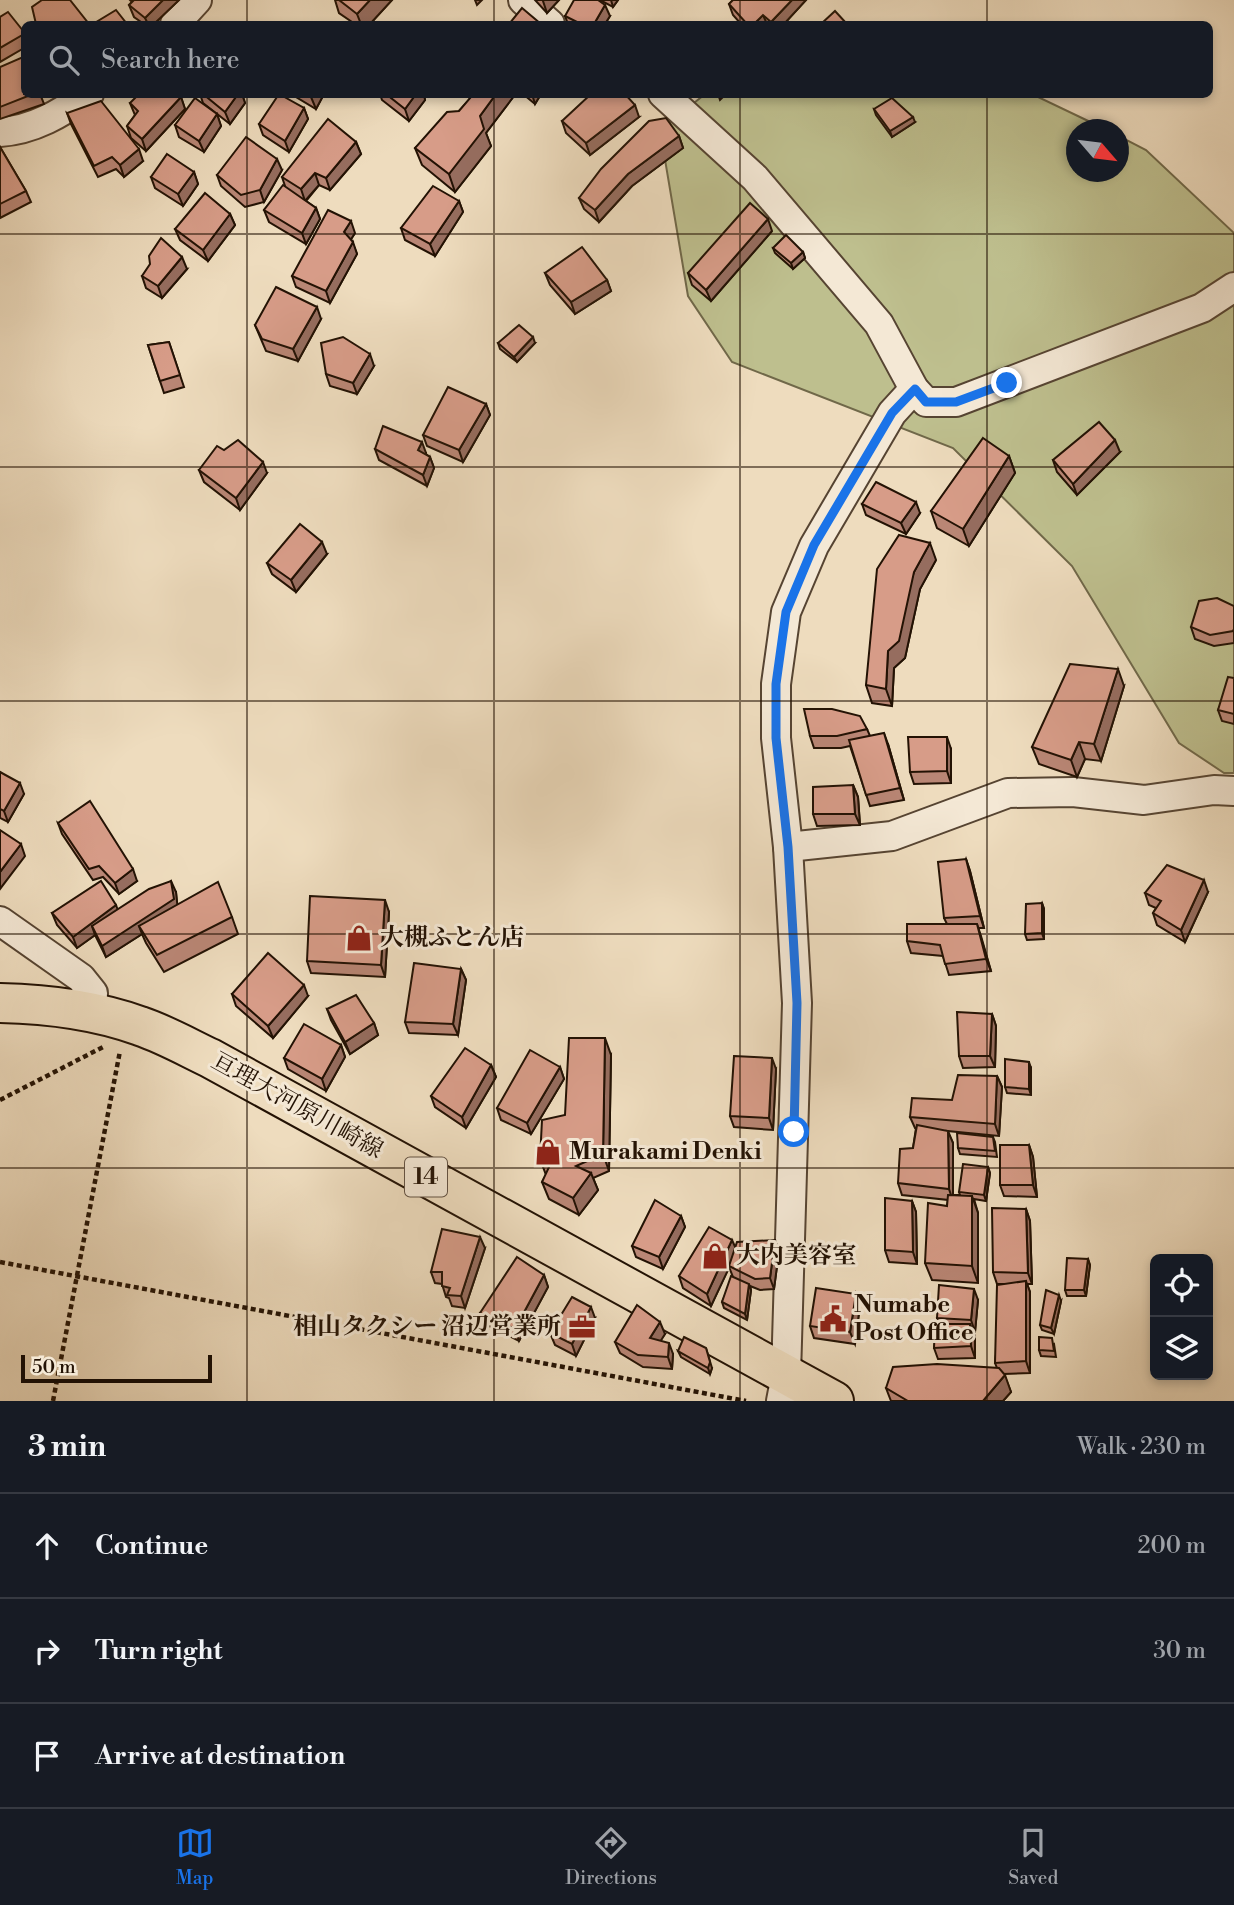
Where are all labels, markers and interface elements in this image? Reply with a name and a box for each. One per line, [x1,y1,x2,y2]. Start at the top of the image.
search box [21,21,1213,98]
icon: search [45,41,83,79]
text: Search here [101,44,240,76]
north arrow [1066,119,1129,182]
route end [991,367,1022,398]
shop icon: 大槻ふとん店 [344,923,374,953]
place label: 大槻ふとん店 [380,923,524,953]
street label: 亘理大河原川崎線 [206,1046,388,1166]
route start [778,1116,809,1147]
shop icon: Murakami Denki [533,1137,563,1167]
place label: Murakami Denki [569,1137,762,1167]
road number: 14 [405,1158,447,1196]
shop icon: 大内美容室 [700,1241,730,1271]
place label: 大内美容室 [736,1241,856,1271]
map controls [1150,1254,1213,1380]
button: locate [1150,1254,1213,1317]
place label: Numabe Post Office [854,1290,974,1348]
public building icon: Numabe Post Office [818,1304,848,1334]
place label: 相山タクシー 沼辺営業所 [293,1312,561,1342]
office icon: 相山タクシー 沼辺営業所 [567,1312,597,1342]
button: layers [1150,1317,1213,1380]
scale bar [21,1352,212,1384]
text: 50 m [32,1355,76,1379]
text: 3 min [28,1428,106,1466]
text: Walk · 230 m [1077,1433,1206,1461]
icon: ahead [28,1527,66,1565]
text: Continue [95,1530,208,1562]
text: 200 m [1138,1532,1206,1560]
icon: right [28,1632,66,1670]
text: Turn right [95,1635,223,1667]
text: 30 m [1153,1637,1206,1665]
icon: arrive [28,1737,66,1775]
text: Arrive at destination [95,1740,345,1772]
tab: Map [176,1824,214,1890]
tab: Directions [565,1824,657,1890]
tab: Saved [1008,1824,1058,1890]

